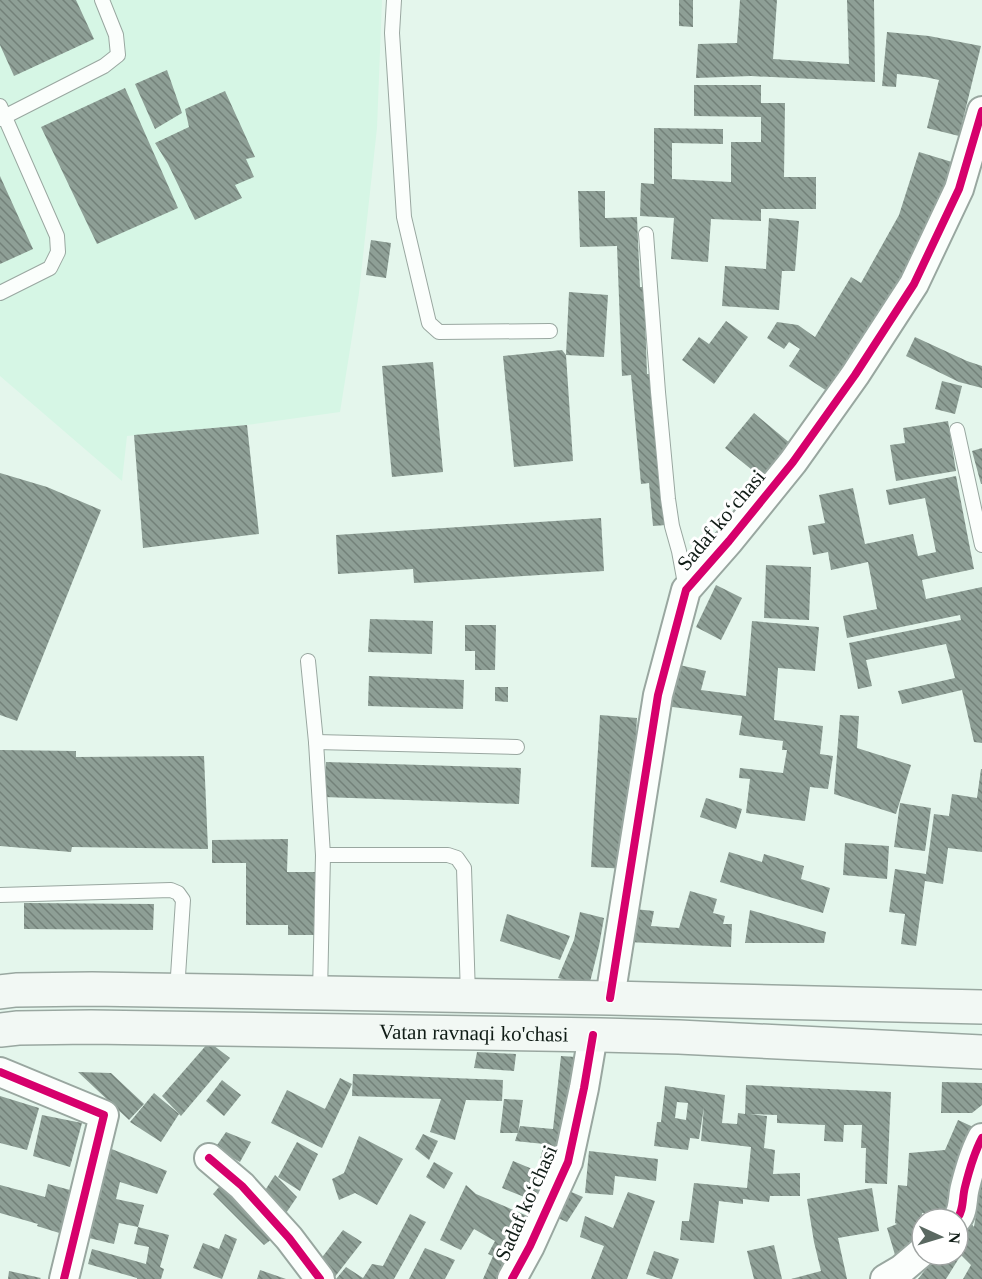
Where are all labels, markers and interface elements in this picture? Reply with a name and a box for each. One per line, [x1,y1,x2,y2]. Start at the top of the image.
street label: Sadaf koʻchasi [672,465,770,575]
street label: Vatan ravnaqi ko'chasi [379,1020,569,1047]
street label: Sadaf koʻchasi [490,1141,562,1265]
north arrow [910,1207,970,1267]
text: N [946,1232,963,1245]

